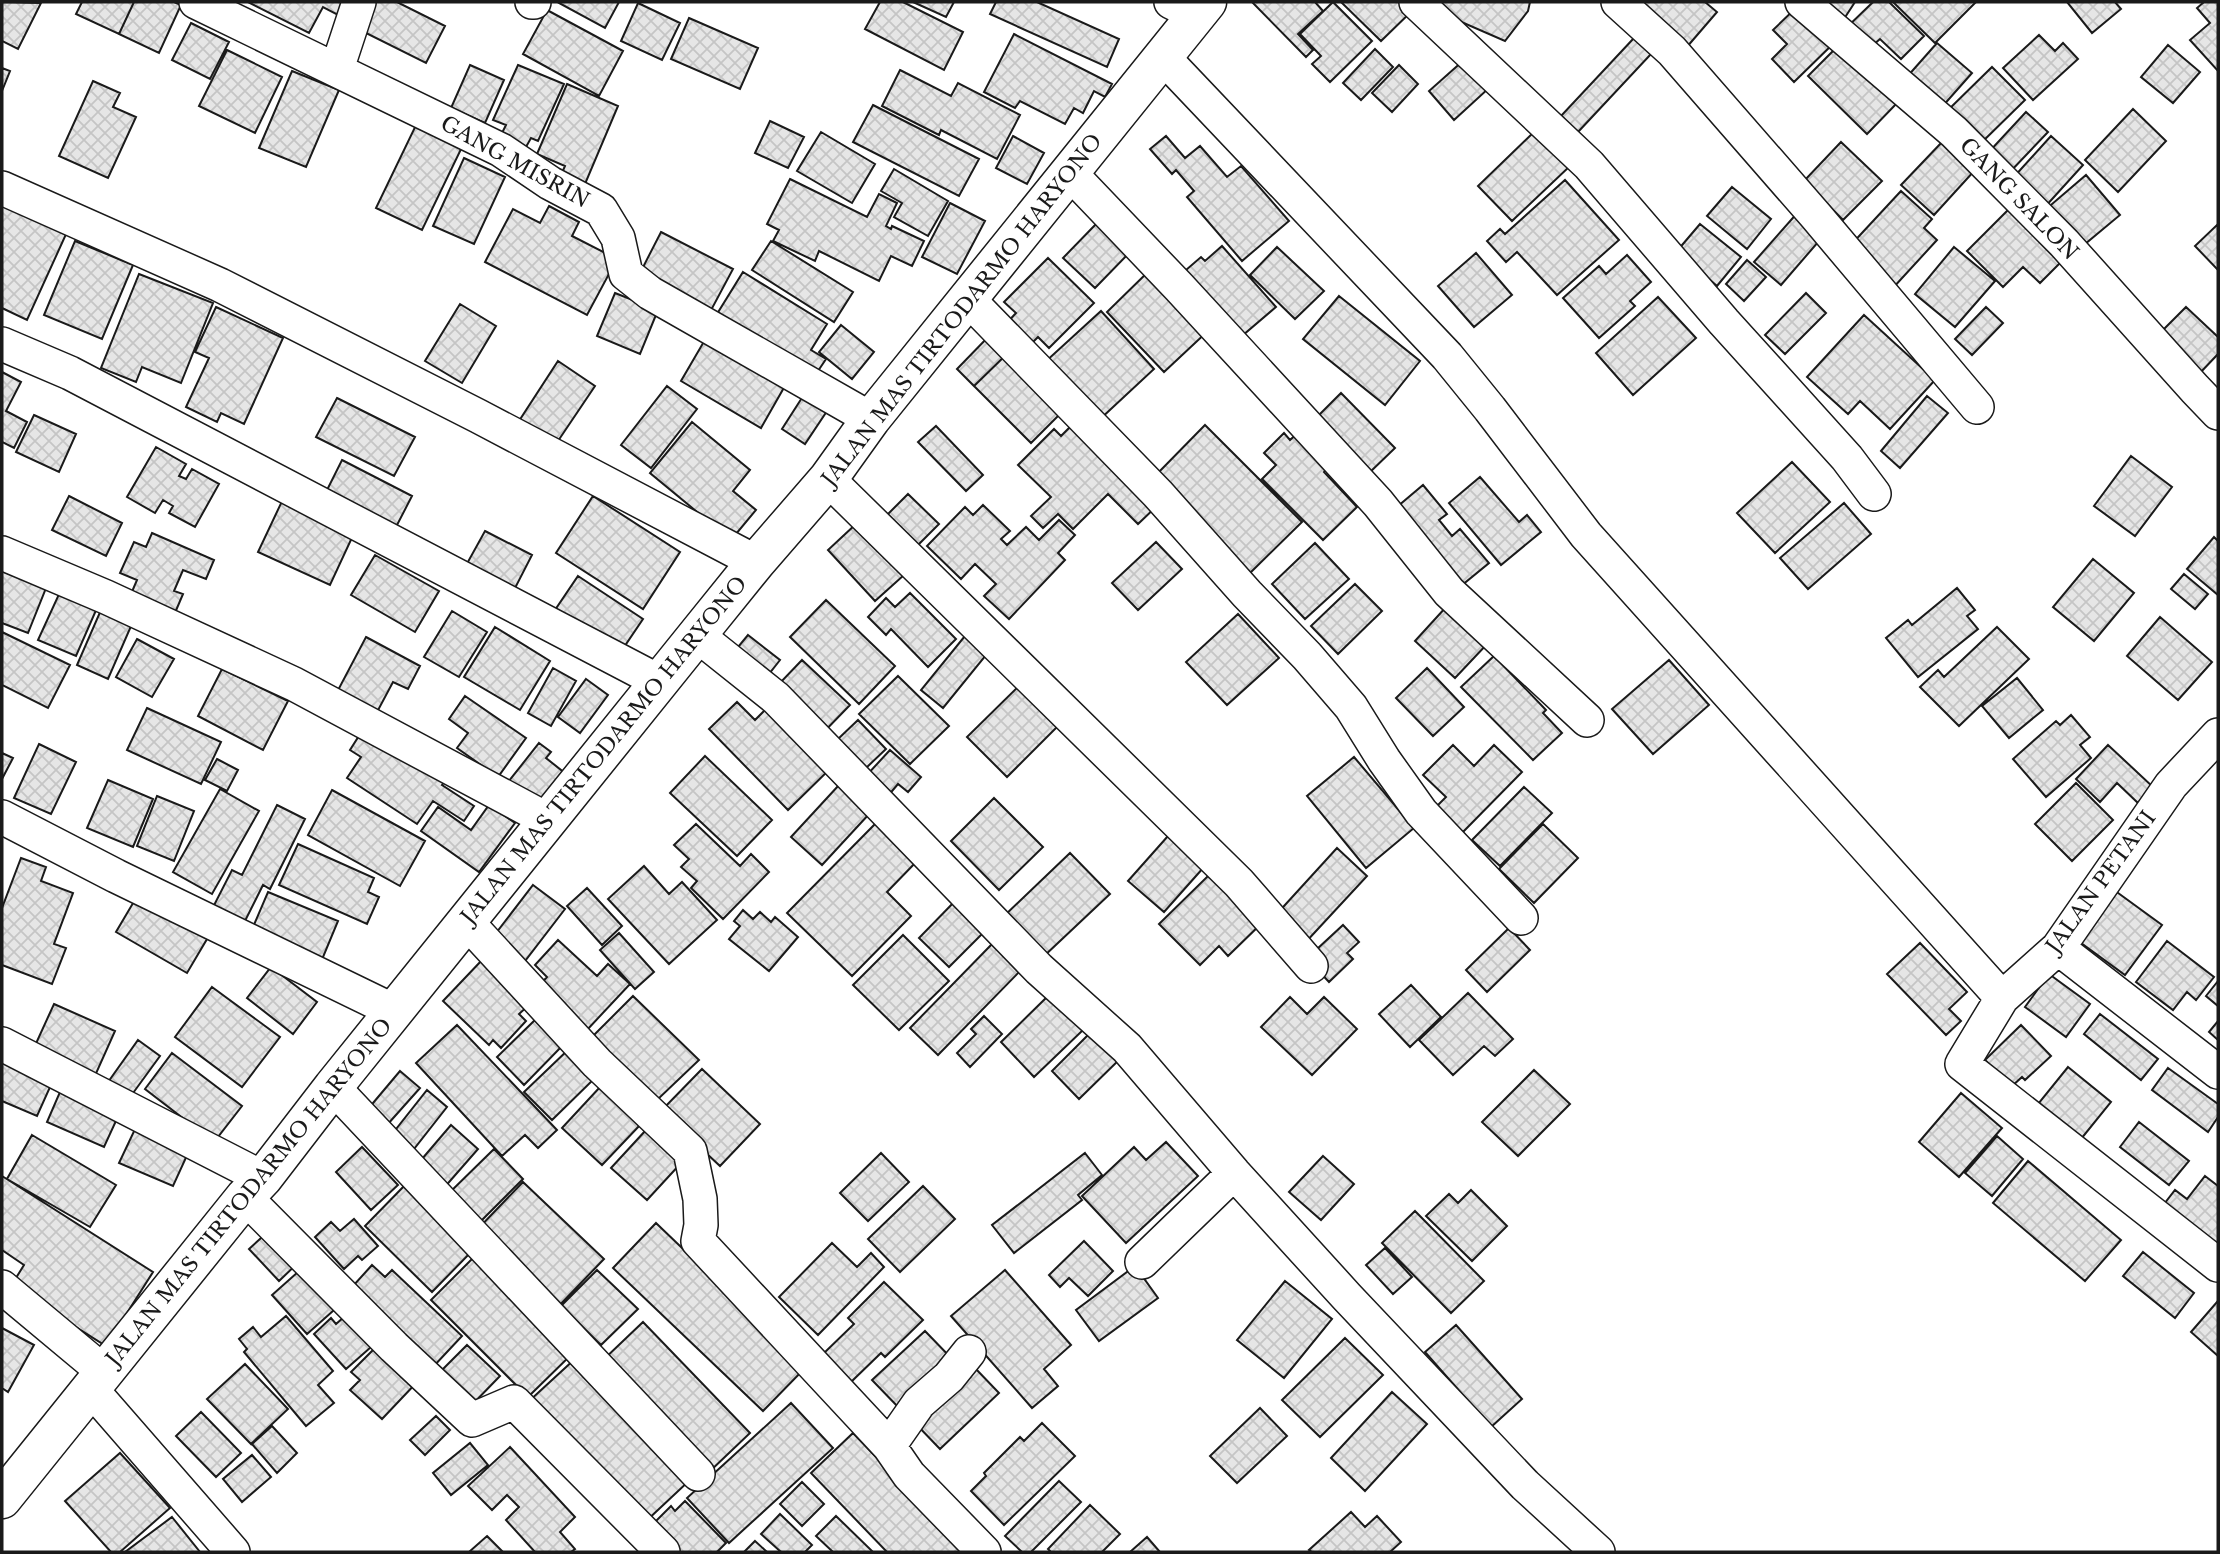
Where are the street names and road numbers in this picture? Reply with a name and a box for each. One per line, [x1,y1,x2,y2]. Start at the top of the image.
street label: GANG MISRIN [436,110,594,214]
street label: JALAN MAS TIRTODARMO HARYONO [814,129,1108,494]
street label: GANG SALON [1954,132,2084,266]
street label: JALAN MAS TIRTODARMO HARYONO [454,571,753,931]
street label: JALAN PETANI [2039,806,2161,961]
street label: JALAN MAS TIRTODARMO HARYONO [99,1013,398,1373]

